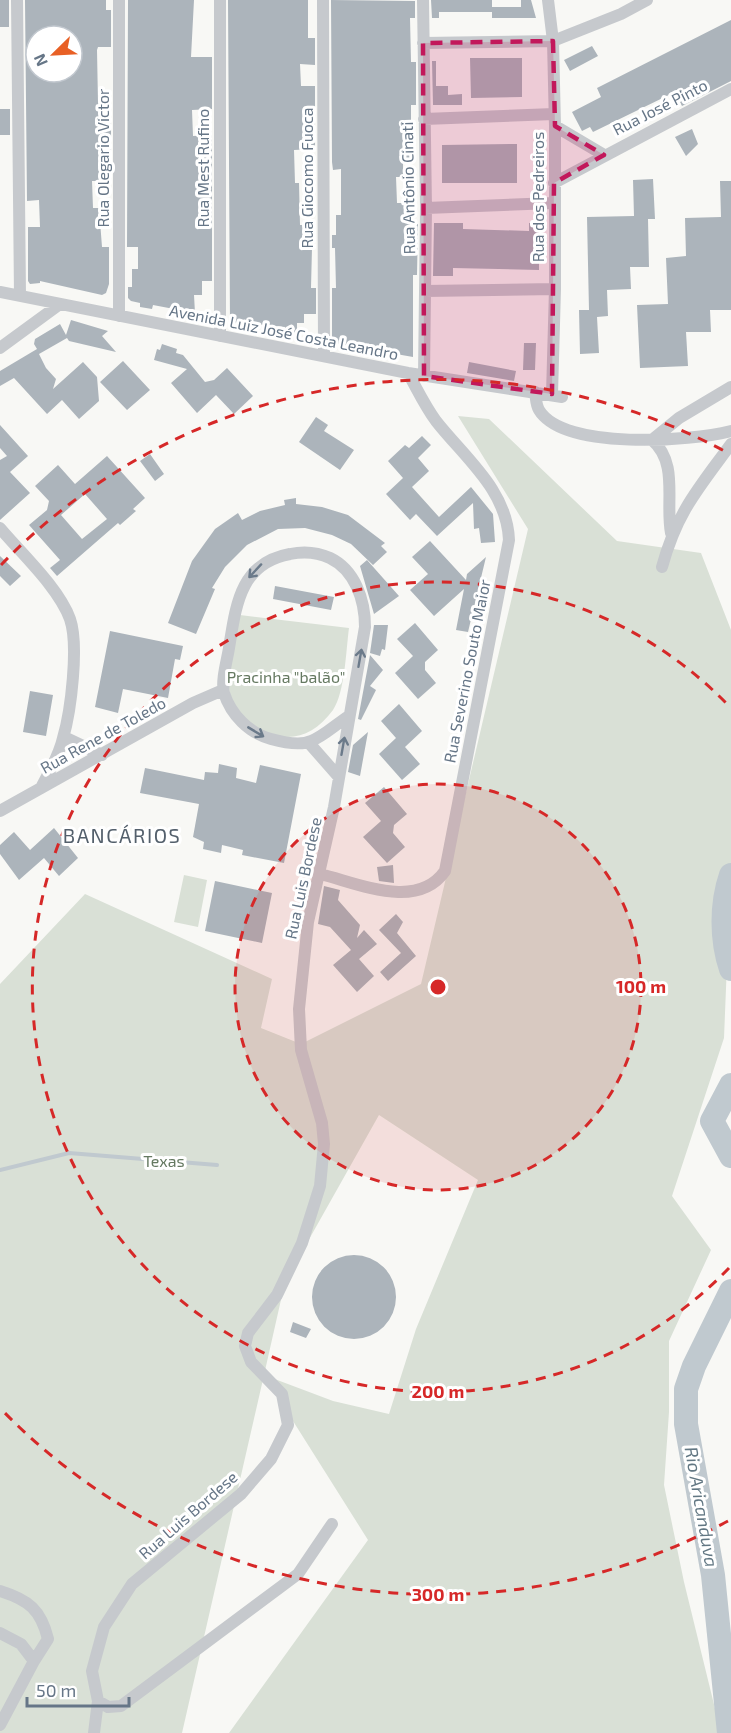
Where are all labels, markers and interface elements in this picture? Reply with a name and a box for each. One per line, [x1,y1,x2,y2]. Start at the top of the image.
north arrow [24,24,84,84]
text: N [29,51,51,69]
street label: Rua José Pinto [609,75,710,139]
street label: Rua Olegario Victor [93,88,112,227]
street label: Rua Giocomo Fuoca [297,107,316,249]
street label: Rua Mest Rufino [193,109,212,227]
street label: Rua Antônio Cinati [397,122,418,254]
street label: Rua dos Pedreiros [528,132,547,262]
street label: Avenida Luiz José Costa Leandro [168,300,400,363]
one-way arrow [248,564,263,579]
street label: Rua Severino Souto Maior [439,577,494,764]
one-way arrow [355,649,366,669]
park label: Pracinha "balão" [227,667,345,686]
street label: Rua Rene de Toledo [37,692,169,777]
one-way arrow [247,726,264,738]
one-way arrow [338,736,349,756]
street label: Rua Luis Bordese [280,815,325,941]
district label: BANCÁRIOS [63,823,181,847]
text: 100 m [616,975,666,997]
centre of rings [428,977,448,997]
park label: Texas [143,1151,185,1170]
text: 200 m [412,1380,464,1402]
water label: Rio Aricanduva [681,1445,723,1569]
street label: Rua Luis Bordese [135,1467,241,1563]
text: 300 m [412,1583,464,1605]
scale bar [27,1670,129,1708]
text: 50 m [36,1679,76,1701]

